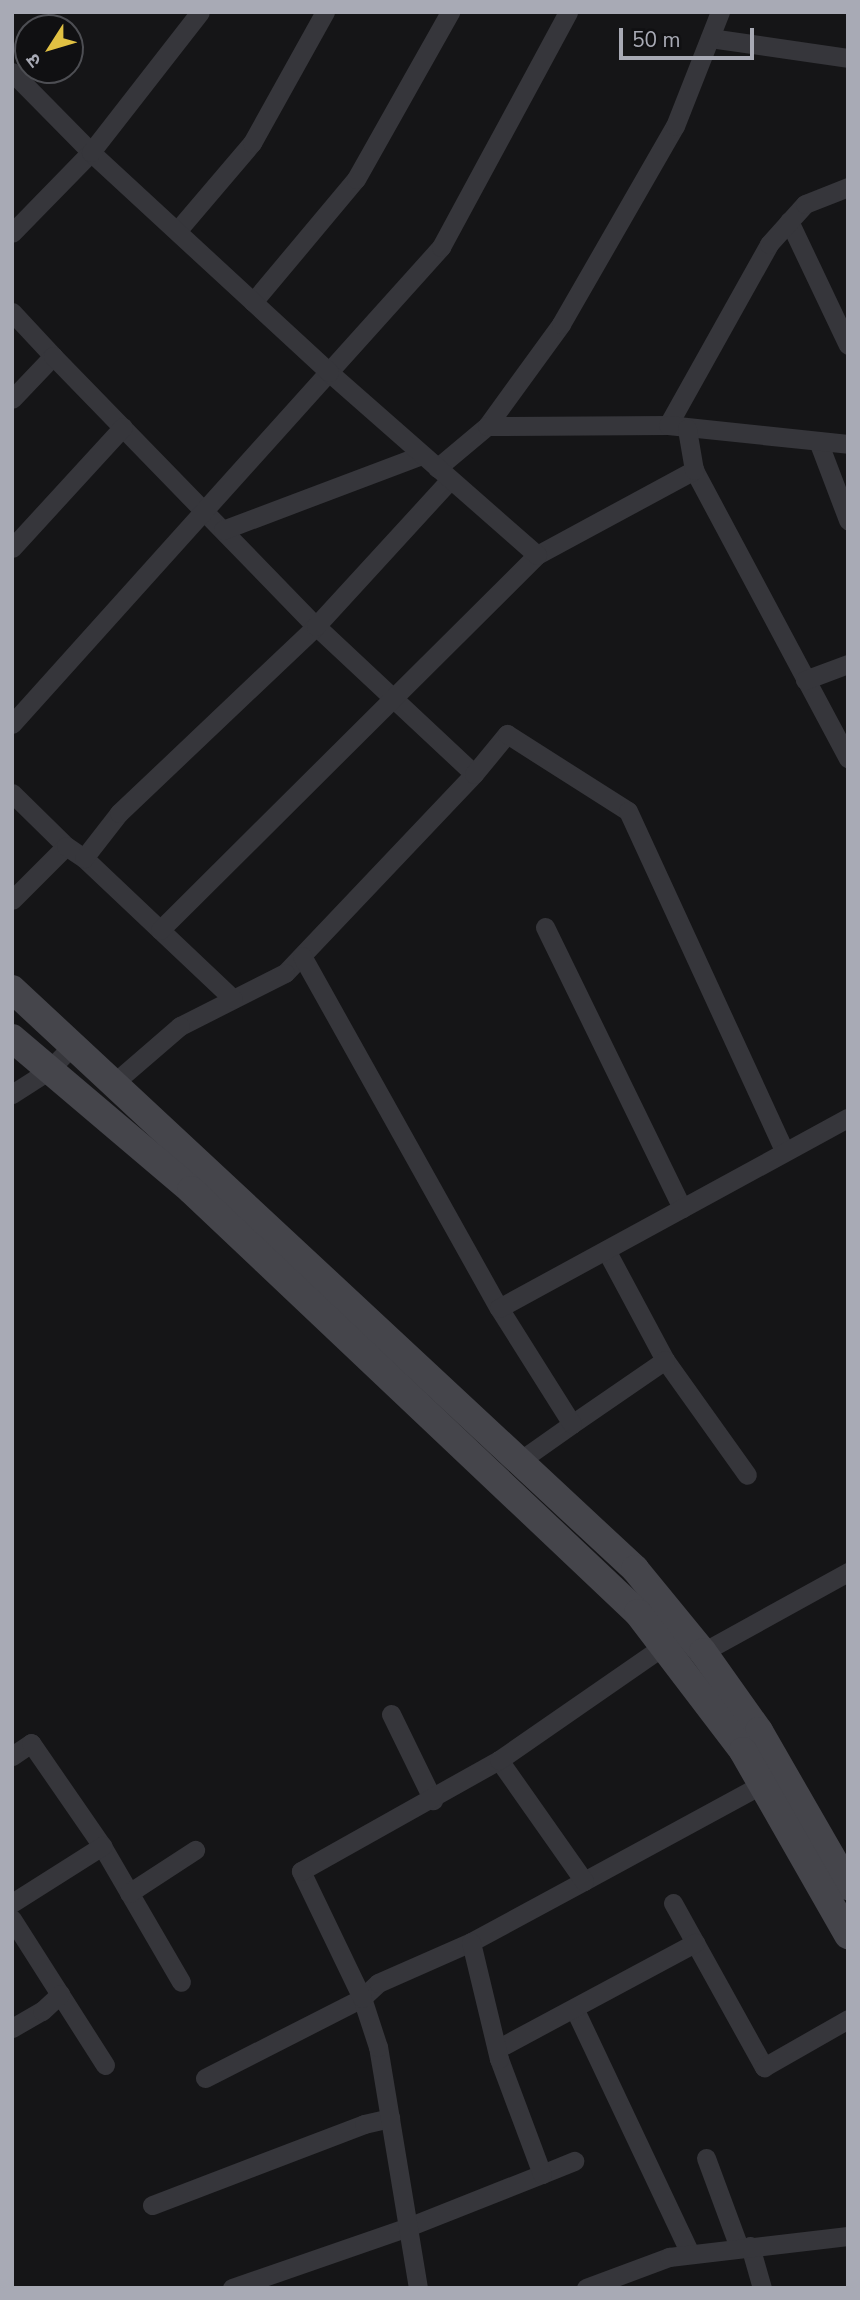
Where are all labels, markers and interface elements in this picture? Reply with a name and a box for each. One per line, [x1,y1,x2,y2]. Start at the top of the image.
north arrow [14,14,84,84]
scale bar [622,14,757,58]
text: 50 m [632,26,681,54]
text: उ [20,48,48,73]

